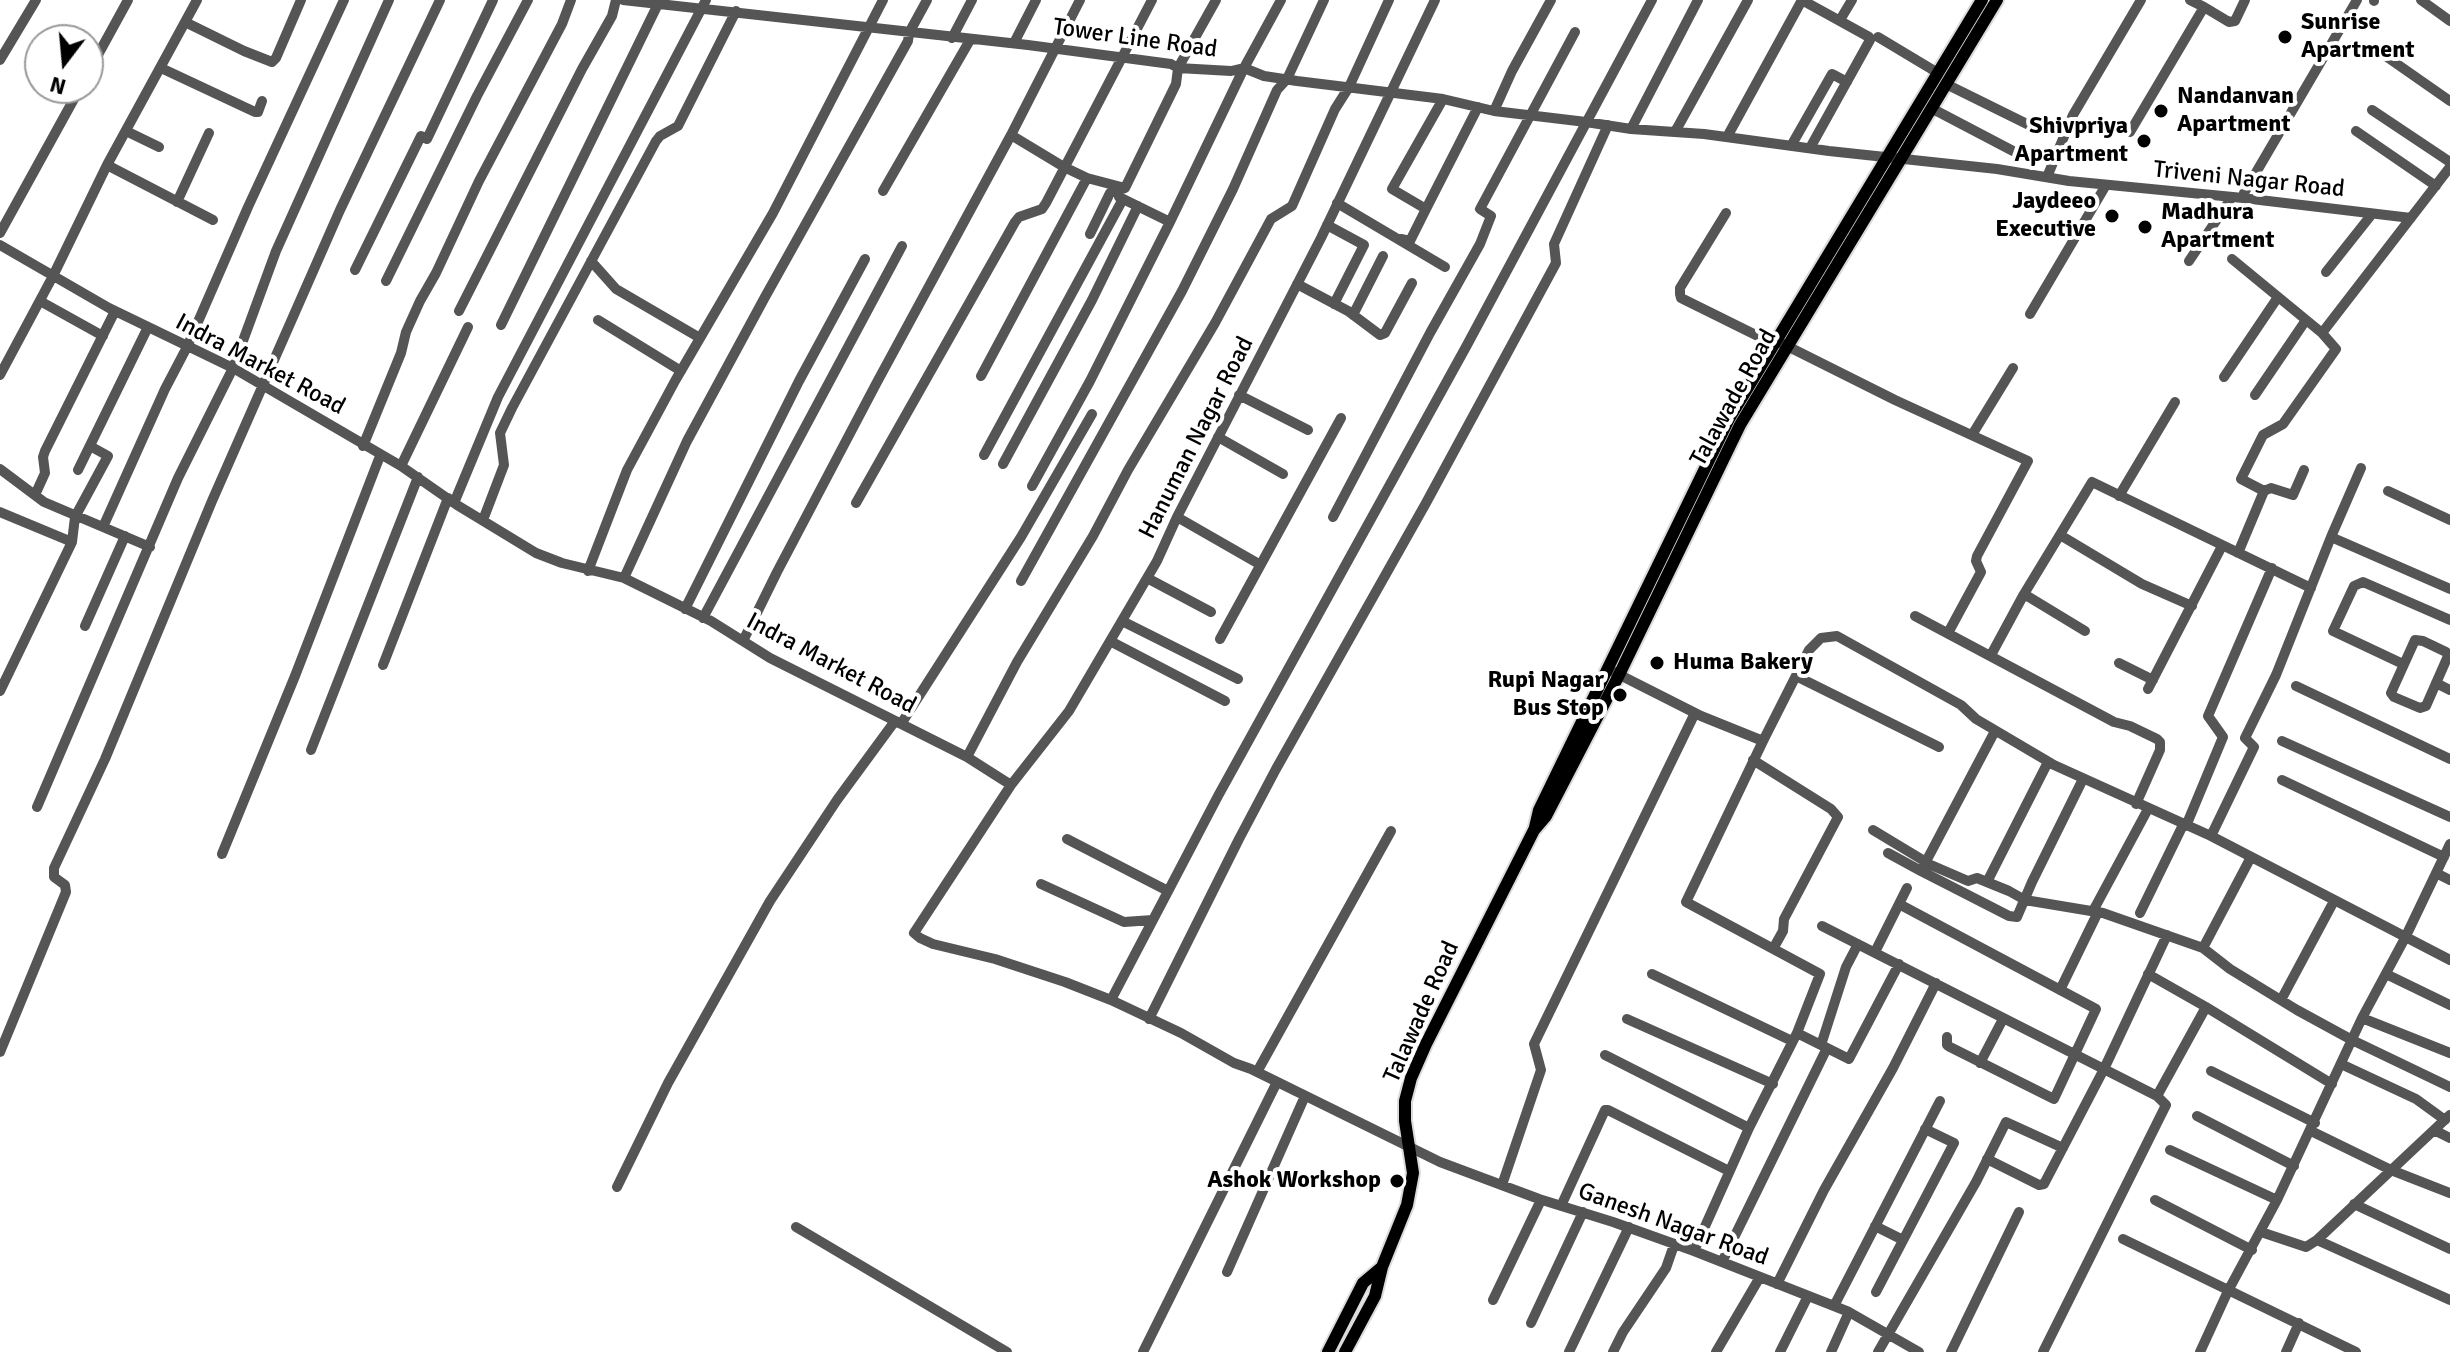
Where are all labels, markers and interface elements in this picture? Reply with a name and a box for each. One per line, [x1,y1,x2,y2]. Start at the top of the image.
place label: Sunrise Apartment [2301,9,2414,65]
street label: Tower Line Road [1051,13,1219,65]
north arrow [24,24,104,104]
marker: Sunrise Apartment [2276,28,2294,46]
text: N [47,71,69,101]
place label: Nandanvan Apartment [2177,83,2294,139]
marker: Nandanvan Apartment [2152,102,2170,120]
place label: Shivpriya Apartment [2015,113,2128,169]
marker: Shivpriya Apartment [2135,132,2153,150]
street label: Triveni Nagar Road [2152,156,2346,204]
place label: Jaydeeo Executive [1995,188,2096,244]
place label: Madhura Apartment [2161,199,2274,255]
marker: Jaydeeo Executive [2103,207,2121,225]
marker: Madhura Apartment [2136,218,2154,236]
street label: Indra Market Road [170,308,350,422]
street label: Talawade Road [1685,325,1783,471]
street label: Hanuman Nagar Road [1134,332,1260,544]
street label: Indra Market Road [741,607,921,721]
place label: Huma Bakery [1673,649,1813,677]
marker: Huma Bakery [1648,654,1666,672]
place label: Rupi Nagar Bus Stop [1488,667,1604,723]
marker: Rupi Nagar Bus Stop [1611,686,1629,704]
street label: Talawade Road [1378,937,1466,1087]
place label: Ashok Workshop [1207,1167,1381,1195]
marker: Ashok Workshop [1388,1172,1406,1190]
street label: Ganesh Nagar Road [1574,1177,1772,1273]

